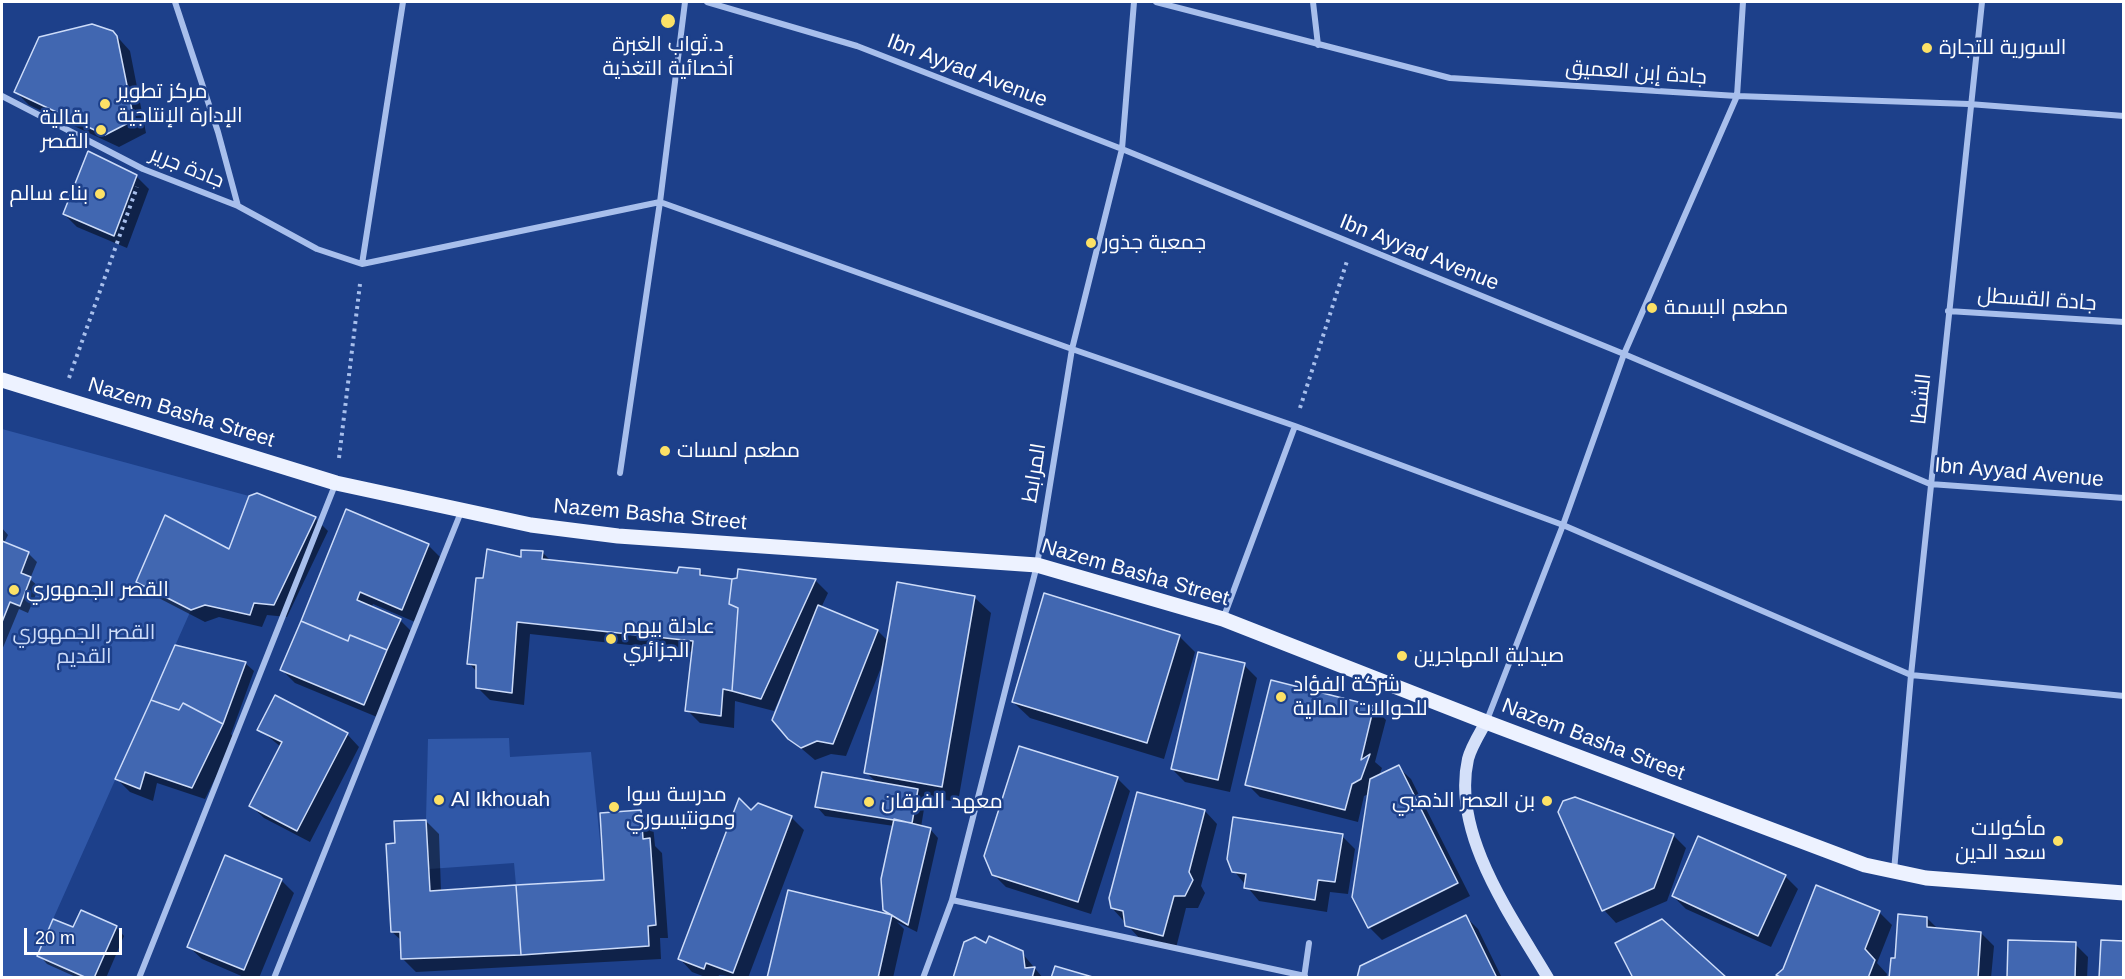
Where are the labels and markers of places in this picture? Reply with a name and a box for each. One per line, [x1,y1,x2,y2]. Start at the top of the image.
marker: د.ثواب الغبرة أخصائية التغذية [659,12,677,30]
place label: د.ثواب الغبرة أخصائية التغذية [602,32,734,82]
place label: السورية للتجارة [1939,35,2066,61]
marker: السورية للتجارة [1920,41,1934,55]
place label: مركز تطوير الإدارة الإنتاجية [117,79,243,129]
marker: مركز تطوير الإدارة الإنتاجية [98,97,112,111]
place label: بقالية القصر [40,105,89,155]
marker: بقالية القصر [94,123,108,137]
place label: بناء سالم [10,181,88,207]
marker: بناء سالم [93,187,107,201]
place label: جمعية جذور [1103,230,1206,256]
marker: جمعية جذور [1084,236,1098,250]
place label: مطعم البسمة [1664,295,1788,321]
marker: مطعم البسمة [1645,301,1659,315]
place label: مطعم لمسات [677,438,800,464]
marker: مطعم لمسات [658,444,672,458]
place label: القصر الجمهوري [26,577,169,603]
marker: القصر الجمهوري [7,583,21,597]
place label: عادلة بيهم الجزائري [623,614,715,664]
marker: عادلة بيهم الجزائري [604,632,618,646]
place label: صيدلية المهاجرين [1414,643,1564,669]
marker: صيدلية المهاجرين [1395,649,1409,663]
place label: شركة الفؤاد للحوالات المالية [1293,672,1428,722]
marker: شركة الفؤاد للحوالات المالية [1274,690,1288,704]
place label: مدرسة سوا ومونتيسوري [626,782,736,832]
place label: Al Ikhouah [451,787,550,813]
place label: بن العصر الذهبي [1392,788,1535,814]
place label: معهد الفرقان [881,789,1003,815]
marker: Al Ikhouah [432,793,446,807]
marker: بن العصر الذهبي [1540,794,1554,808]
marker: معهد الفرقان [862,795,876,809]
marker: مدرسة سوا ومونتيسوري [607,800,621,814]
place label: مأكولات سعد الدين [1955,816,2046,866]
marker: مأكولات سعد الدين [2051,834,2065,848]

